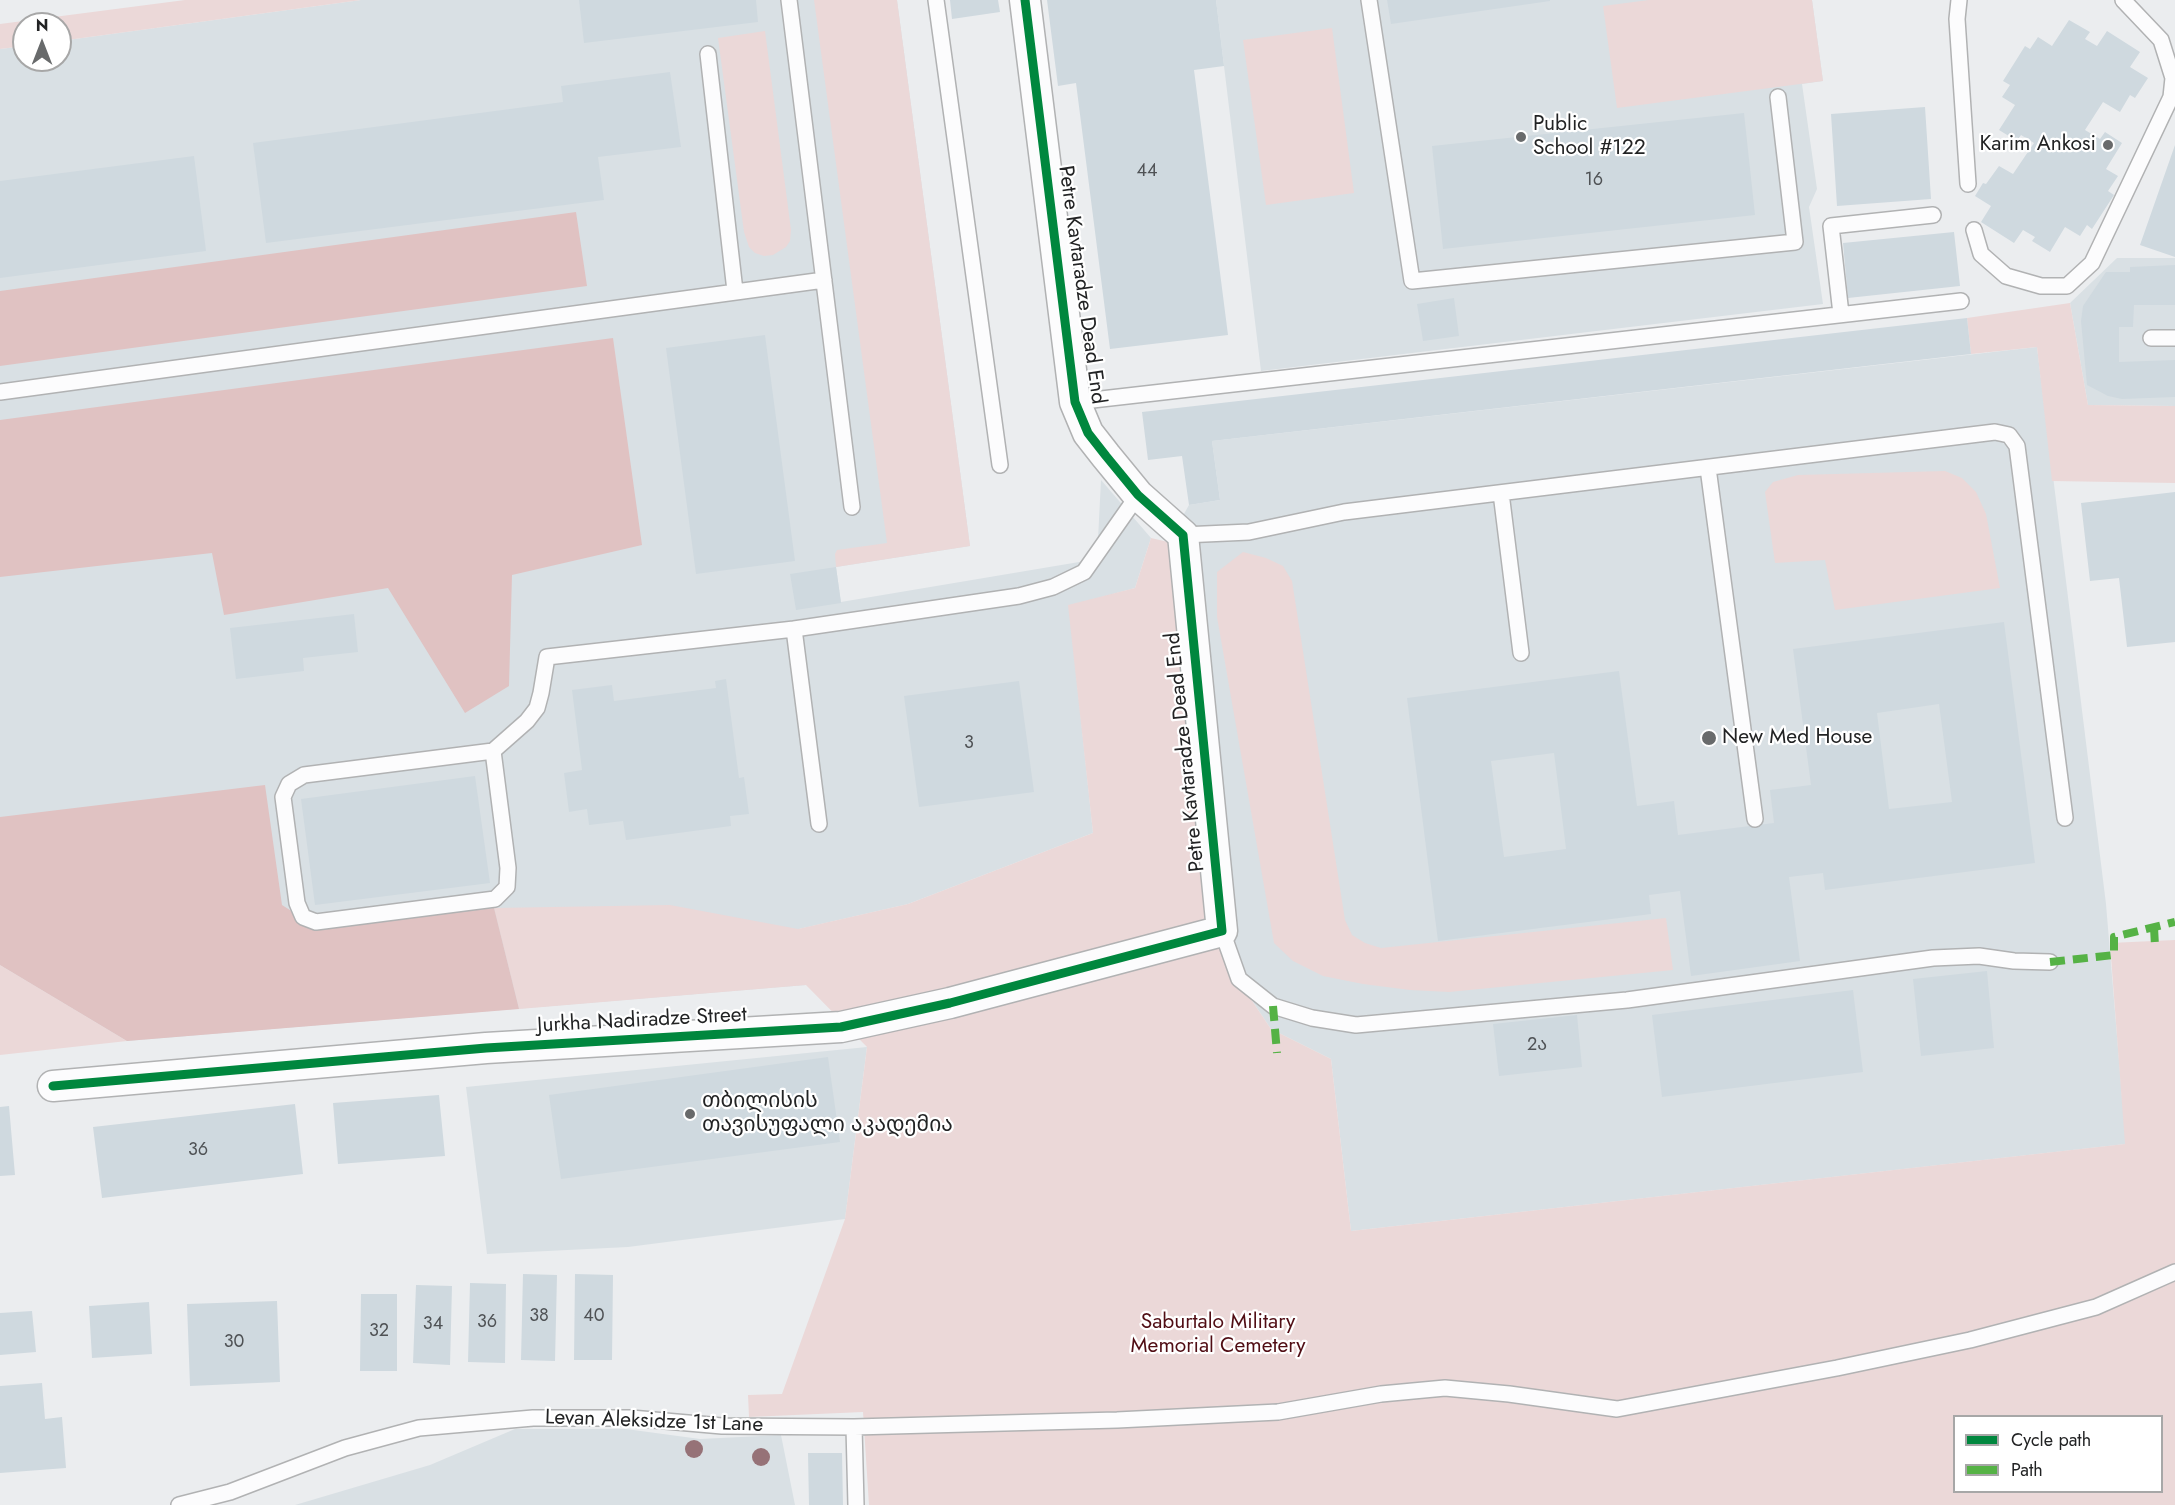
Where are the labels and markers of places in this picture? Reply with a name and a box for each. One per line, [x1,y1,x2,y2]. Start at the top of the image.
place label: Public School #122 [1533,112,1646,162]
marker: Public School #122 [1514,130,1528,144]
place label: Karim Ankosi [1979,132,2096,158]
marker: Karim Ankosi [2101,138,2115,152]
place label: New Med House [1722,725,1872,751]
marker: New Med House [1700,729,1718,747]
place label: თბილისის თავისუფალი აკადემია [702,1089,953,1139]
marker: თბილისის თავისუფალი აკადემია [683,1107,697,1121]

